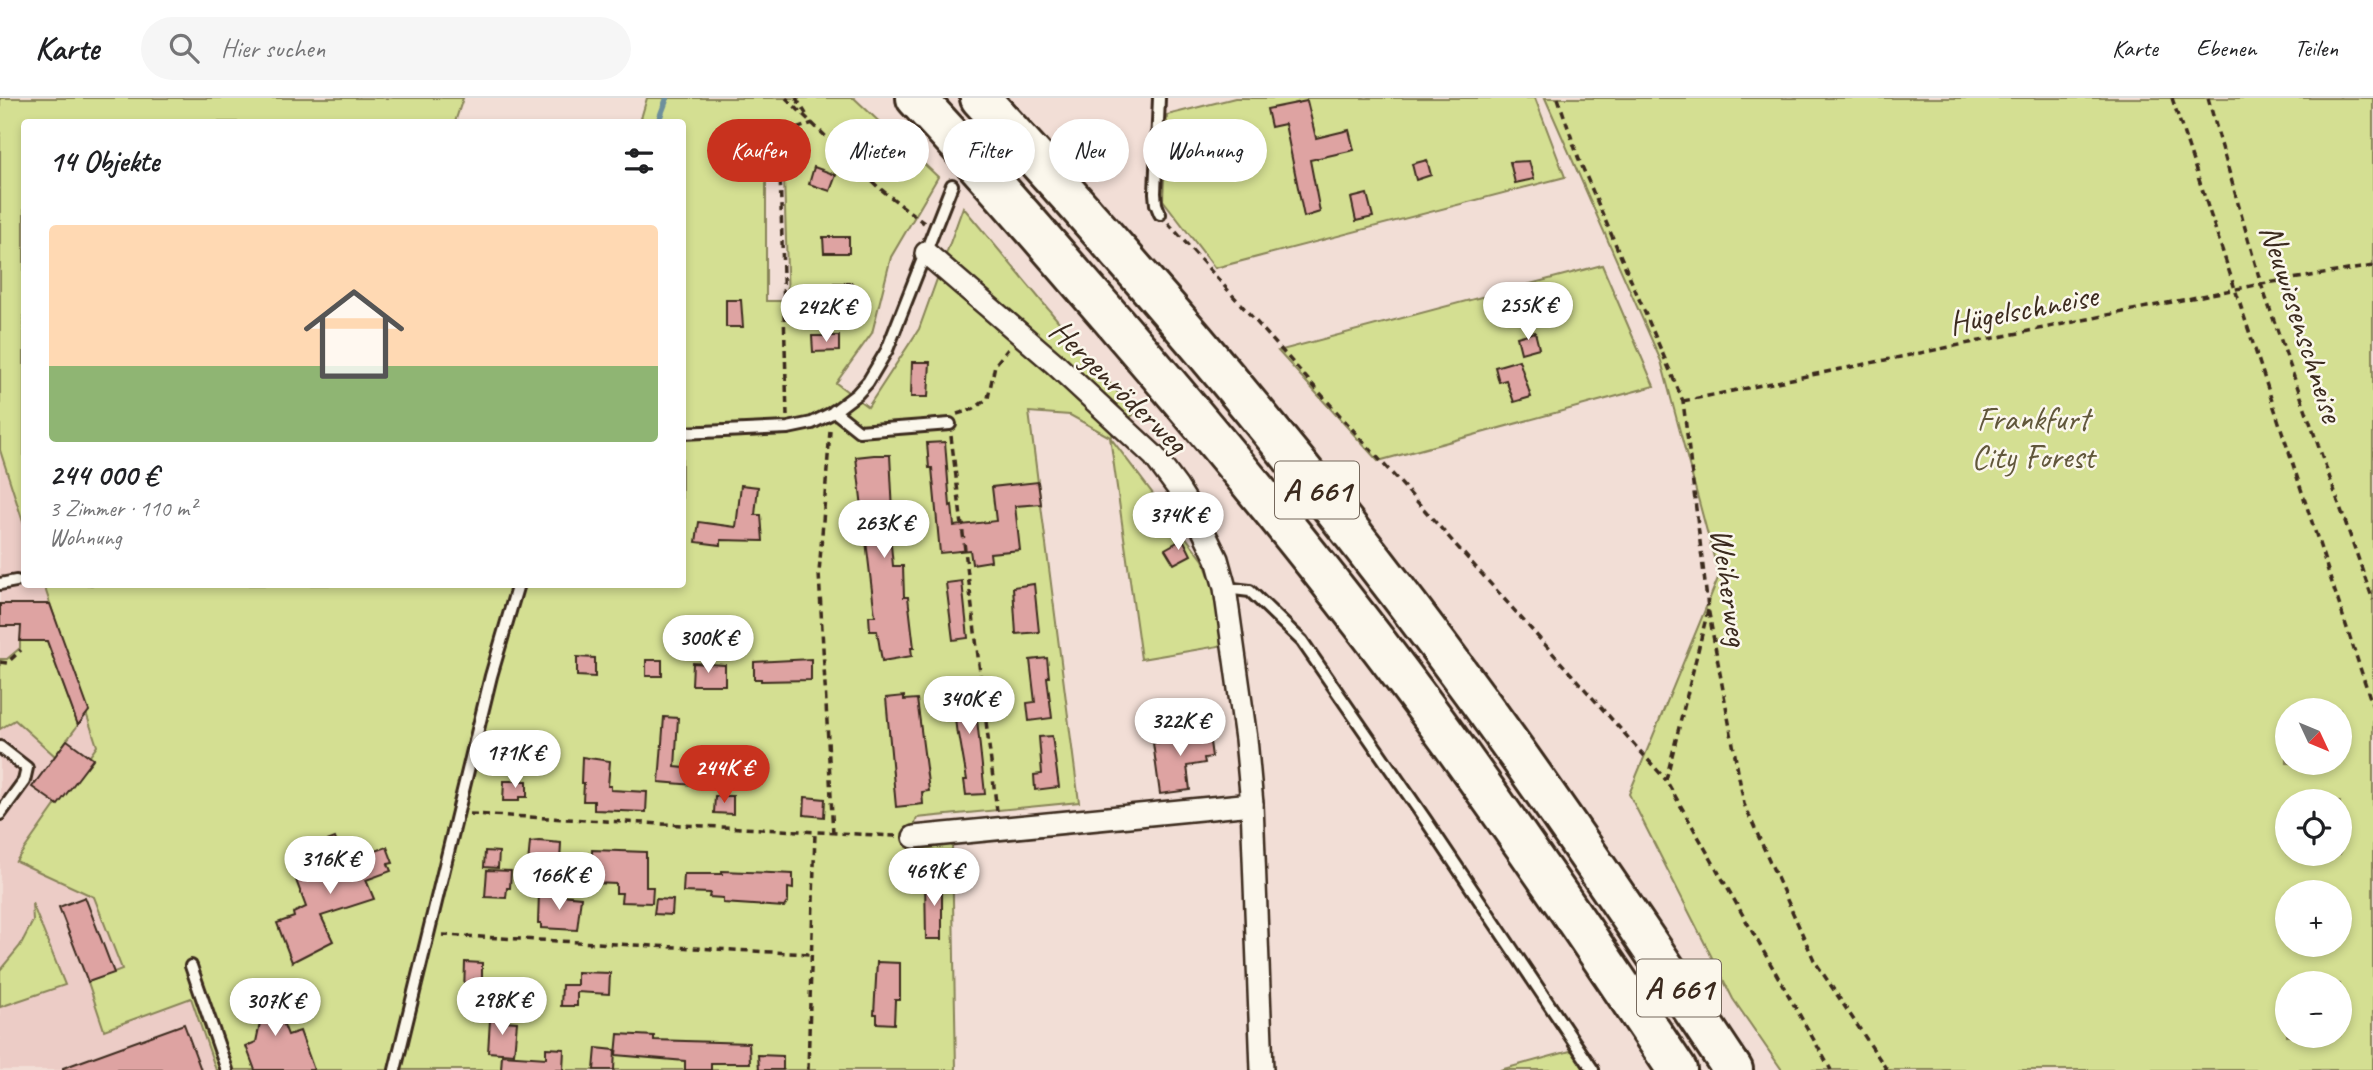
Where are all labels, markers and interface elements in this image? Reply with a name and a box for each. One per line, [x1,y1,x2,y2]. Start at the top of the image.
search box [141,17,631,80]
text: Karte [35,27,99,69]
icon: search [165,29,203,67]
text: Hier suchen [221,32,325,65]
text: Karte [2112,33,2158,63]
text: Ebenen [2196,33,2256,63]
text: Teilen [2294,33,2338,63]
chip: Kaufen [707,119,811,182]
chip: Mieten [825,119,929,182]
chip: Filter [943,119,1035,182]
chip: Neu [1049,119,1129,182]
chip: Wohnung [1143,119,1267,182]
text: 14 Objekte [49,142,159,180]
icon: filters [620,142,658,180]
street label: Neuwiesenschneise [2250,219,2354,429]
icon: home [291,271,417,397]
street label: Hügelschneise [1945,274,2103,344]
pin: 255K € [1471,282,1585,342]
pin: 242K € [769,285,883,344]
text: 255K € [1499,290,1557,319]
text: 242K € [797,292,855,321]
street label: Hergenröderweg [1041,309,1198,464]
park label: Frankfurt City Forest [1971,398,2098,478]
text: 244 000 € [49,456,158,494]
road number: A 661 [1275,462,1359,518]
pin: 374K € [1121,492,1235,552]
text: 3 Zimmer · 110 m² [49,494,196,523]
pin: 263K € [827,500,941,560]
text: 374K € [1149,500,1207,529]
text: 263K € [854,508,914,537]
text: Wohnung [49,523,122,552]
street label: Weiherweg [1701,525,1759,650]
pin: 300K € [651,616,765,675]
text: 300K € [679,623,737,652]
pin: 340K € [912,676,1026,736]
text: 340K € [940,684,998,713]
pin: 322K € [1123,698,1237,758]
north arrow [2275,698,2352,775]
map controls [2275,698,2352,1048]
text: 322K € [1151,706,1209,735]
pin: 171K € [458,730,572,790]
text: 171K € [486,738,544,767]
pin: 244K € [667,746,781,805]
text: 244K € [695,753,753,782]
button: locate [2275,789,2352,866]
pin: 316K € [273,836,387,896]
text: 316K € [300,844,360,873]
pin: 469K € [877,848,991,908]
pin: 166K € [502,852,616,912]
text: 469K € [905,856,963,885]
text: 166K € [529,860,589,889]
button: + [2275,880,2352,957]
road number: A 661 [1637,960,1721,1016]
button: − [2275,971,2352,1048]
pin: 307K € [218,978,332,1038]
pin: 298K € [445,978,559,1037]
text: 298K € [473,985,531,1014]
text: 307K € [246,986,304,1015]

